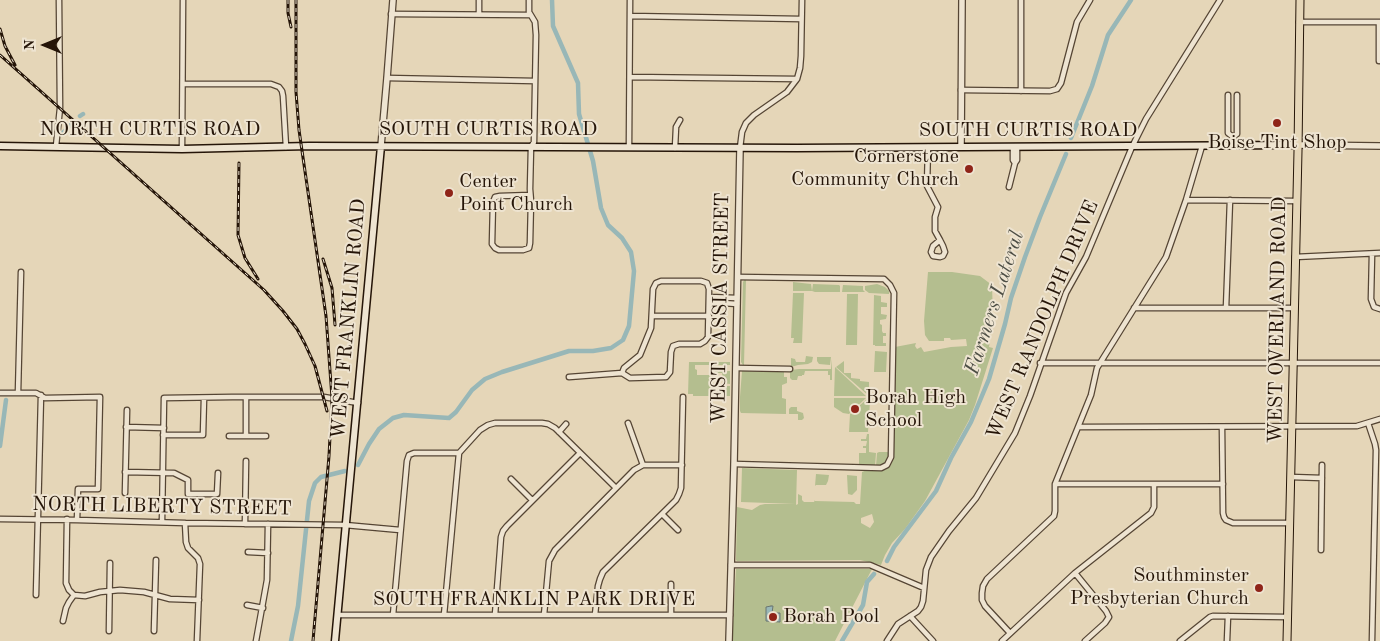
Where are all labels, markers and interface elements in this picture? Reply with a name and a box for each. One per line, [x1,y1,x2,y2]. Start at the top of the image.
north arrow [20,20,70,70]
text: N [23,40,37,50]
marker: Boise Tint Shop [1271,117,1283,129]
street label: NORTH CURTIS ROAD [40,118,260,142]
street label: SOUTH CURTIS ROAD [379,118,597,142]
street label: SOUTH CURTIS ROAD [919,119,1137,143]
place label: Boise Tint Shop [1207,131,1347,155]
place label: Cornerstone Community Church [791,145,959,192]
marker: Cornerstone Community Church [963,163,975,175]
place label: Center Point Church [459,170,573,217]
marker: Center Point Church [443,187,455,199]
street label: WEST CASSIA STREET [707,192,735,424]
street label: WEST OVERLAND ROAD [1264,196,1292,444]
street label: WEST RANDOLPH DRIVE [982,197,1104,443]
street label: WEST FRANKLIN ROAD [327,198,371,440]
water label: Farmers Lateral [960,228,1030,378]
place label: Borah High School [865,386,966,433]
marker: Borah High School [849,403,861,415]
street label: NORTH LIBERTY STREET [32,493,292,521]
place label: Southminster Presbyterian Church [1070,564,1249,611]
marker: Southminster Presbyterian Church [1253,582,1265,594]
street label: SOUTH FRANKLIN PARK DRIVE [373,588,695,612]
place label: Borah Pool [783,605,879,629]
marker: Borah Pool [767,611,779,623]

